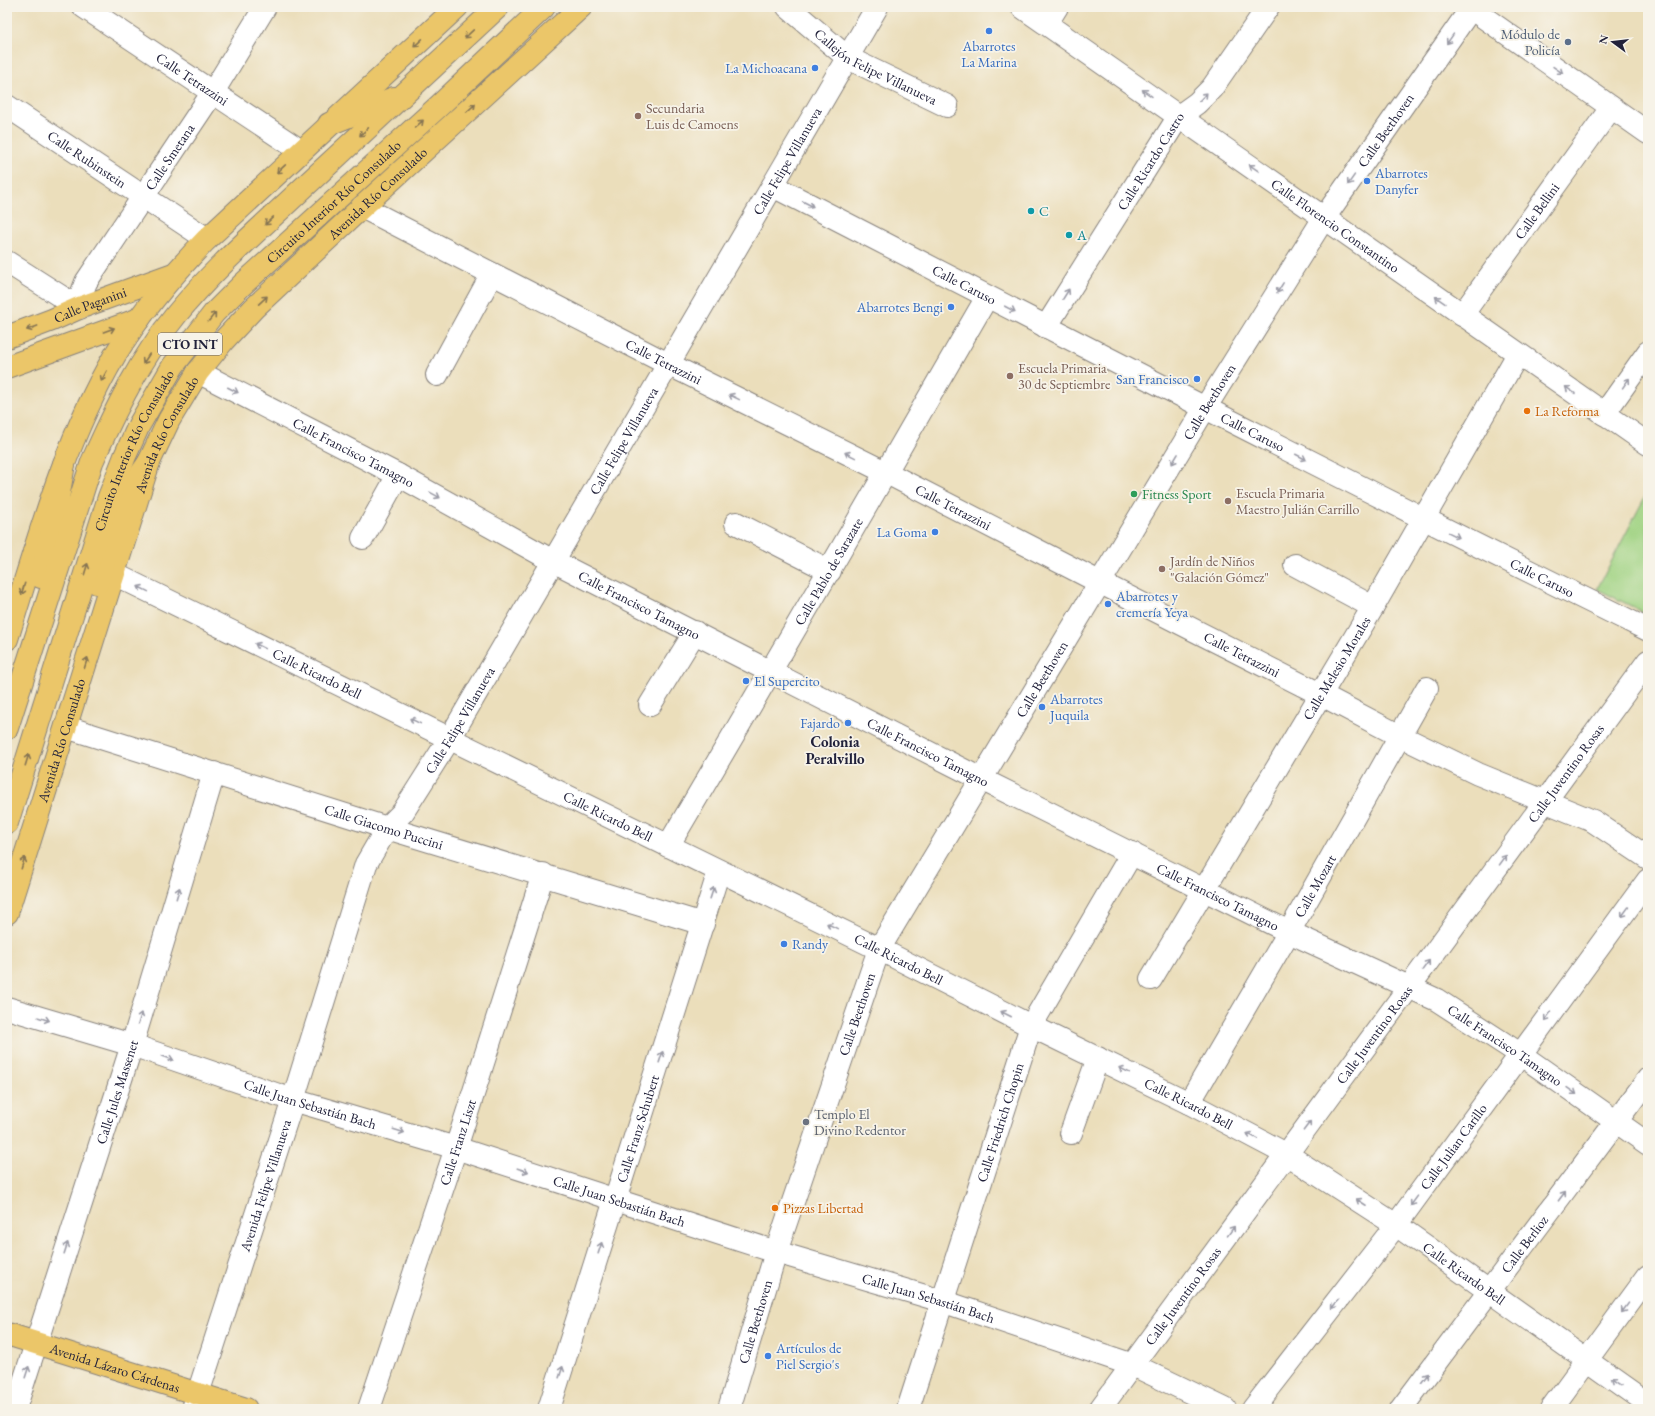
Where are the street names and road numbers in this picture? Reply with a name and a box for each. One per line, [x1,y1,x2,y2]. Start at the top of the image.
street label: Callejón Felipe Villanueva [811,24,940,109]
street label: Calle Tetrazzini [153,48,232,110]
street label: Calle Beethoven [1353,89,1418,171]
street label: Calle Felipe Villanueva [749,103,826,218]
street label: Calle Ricardo Castro [1113,109,1188,214]
street label: Calle Smetana [141,120,199,194]
street label: Calle Rubinstein [44,126,130,192]
street label: Circuito Interior Río Consulado [262,136,405,268]
street label: Avenida Río Consulado [323,143,431,244]
street label: Calle Florencio Constantino [1267,175,1403,277]
street label: Calle Bellini [1510,179,1563,243]
street label: Calle Caruso [929,261,999,308]
street label: Calle Paganini [51,282,129,327]
road number: CTO INT [158,333,222,355]
street label: Calle Tetrazzini [622,335,705,389]
street label: Calle Beethoven [1179,360,1240,443]
street label: Circuito Interior Río Consulado [90,366,178,534]
street label: Avenida Río Consulado [130,372,203,496]
street label: Calle Felipe Villanueva [585,383,662,498]
street label: Calle Caruso [1217,408,1288,456]
street label: Calle Francisco Tamagno [290,413,418,491]
street label: Calle Tetrazzini [912,480,995,534]
street label: Calle Pablo de Sarazate [790,514,867,629]
street label: Calle Caruso [1507,554,1577,601]
street label: Calle Francisco Tamagno [575,566,703,644]
street label: Calle Melesio Morales [1299,613,1375,723]
street label: Calle Tetrazzini [1201,628,1283,681]
street label: Calle Beethoven [1012,637,1072,721]
street label: Calle Ricardo Bell [269,644,365,703]
street label: Calle Felipe Villanueva [421,663,499,777]
street label: Avenida Río Consulado [33,676,89,805]
street label: Calle Francisco Tamagno [864,713,992,791]
street label: Calle Juventino Rosas [1524,720,1608,826]
street label: Calle Ricardo Bell [560,787,656,846]
street label: Calle Giacomo Puccini [322,800,446,854]
street label: Calle Mozart [1290,851,1340,921]
street label: Calle Francisco Tamagno [1154,859,1282,935]
street label: Calle Ricardo Bell [851,929,947,989]
street label: Calle Beethoven [834,970,879,1058]
street label: Calle Juventino Rosas [1332,981,1417,1088]
street label: Calle Francisco Tamagno [1444,1000,1566,1090]
street label: Calle Jules Massenet [92,1037,142,1146]
street label: Calle Friedrich Chopin [972,1060,1028,1184]
street label: Calle Franz Schubert [612,1072,663,1185]
street label: Calle Ricardo Bell [1141,1074,1237,1134]
street label: Calle Juan Sebastián Bach [241,1075,379,1133]
street label: Calle Franz Liszt [435,1097,480,1188]
street label: Calle Julian Carillo [1416,1100,1491,1193]
street label: Avenida Felipe Villanueva [235,1117,295,1255]
street label: Calle Juan Sebastián Bach [551,1171,688,1231]
street label: Calle Berlioz [1497,1211,1552,1277]
street label: Calle Ricardo Bell [1419,1238,1509,1309]
street label: Calle Juventino Rosas [1141,1243,1225,1349]
street label: Calle Juan Sebastián Bach [860,1269,997,1327]
street label: Calle Beethoven [734,1277,776,1366]
street label: Avenida Lázaro Cárdenas [47,1339,183,1397]

